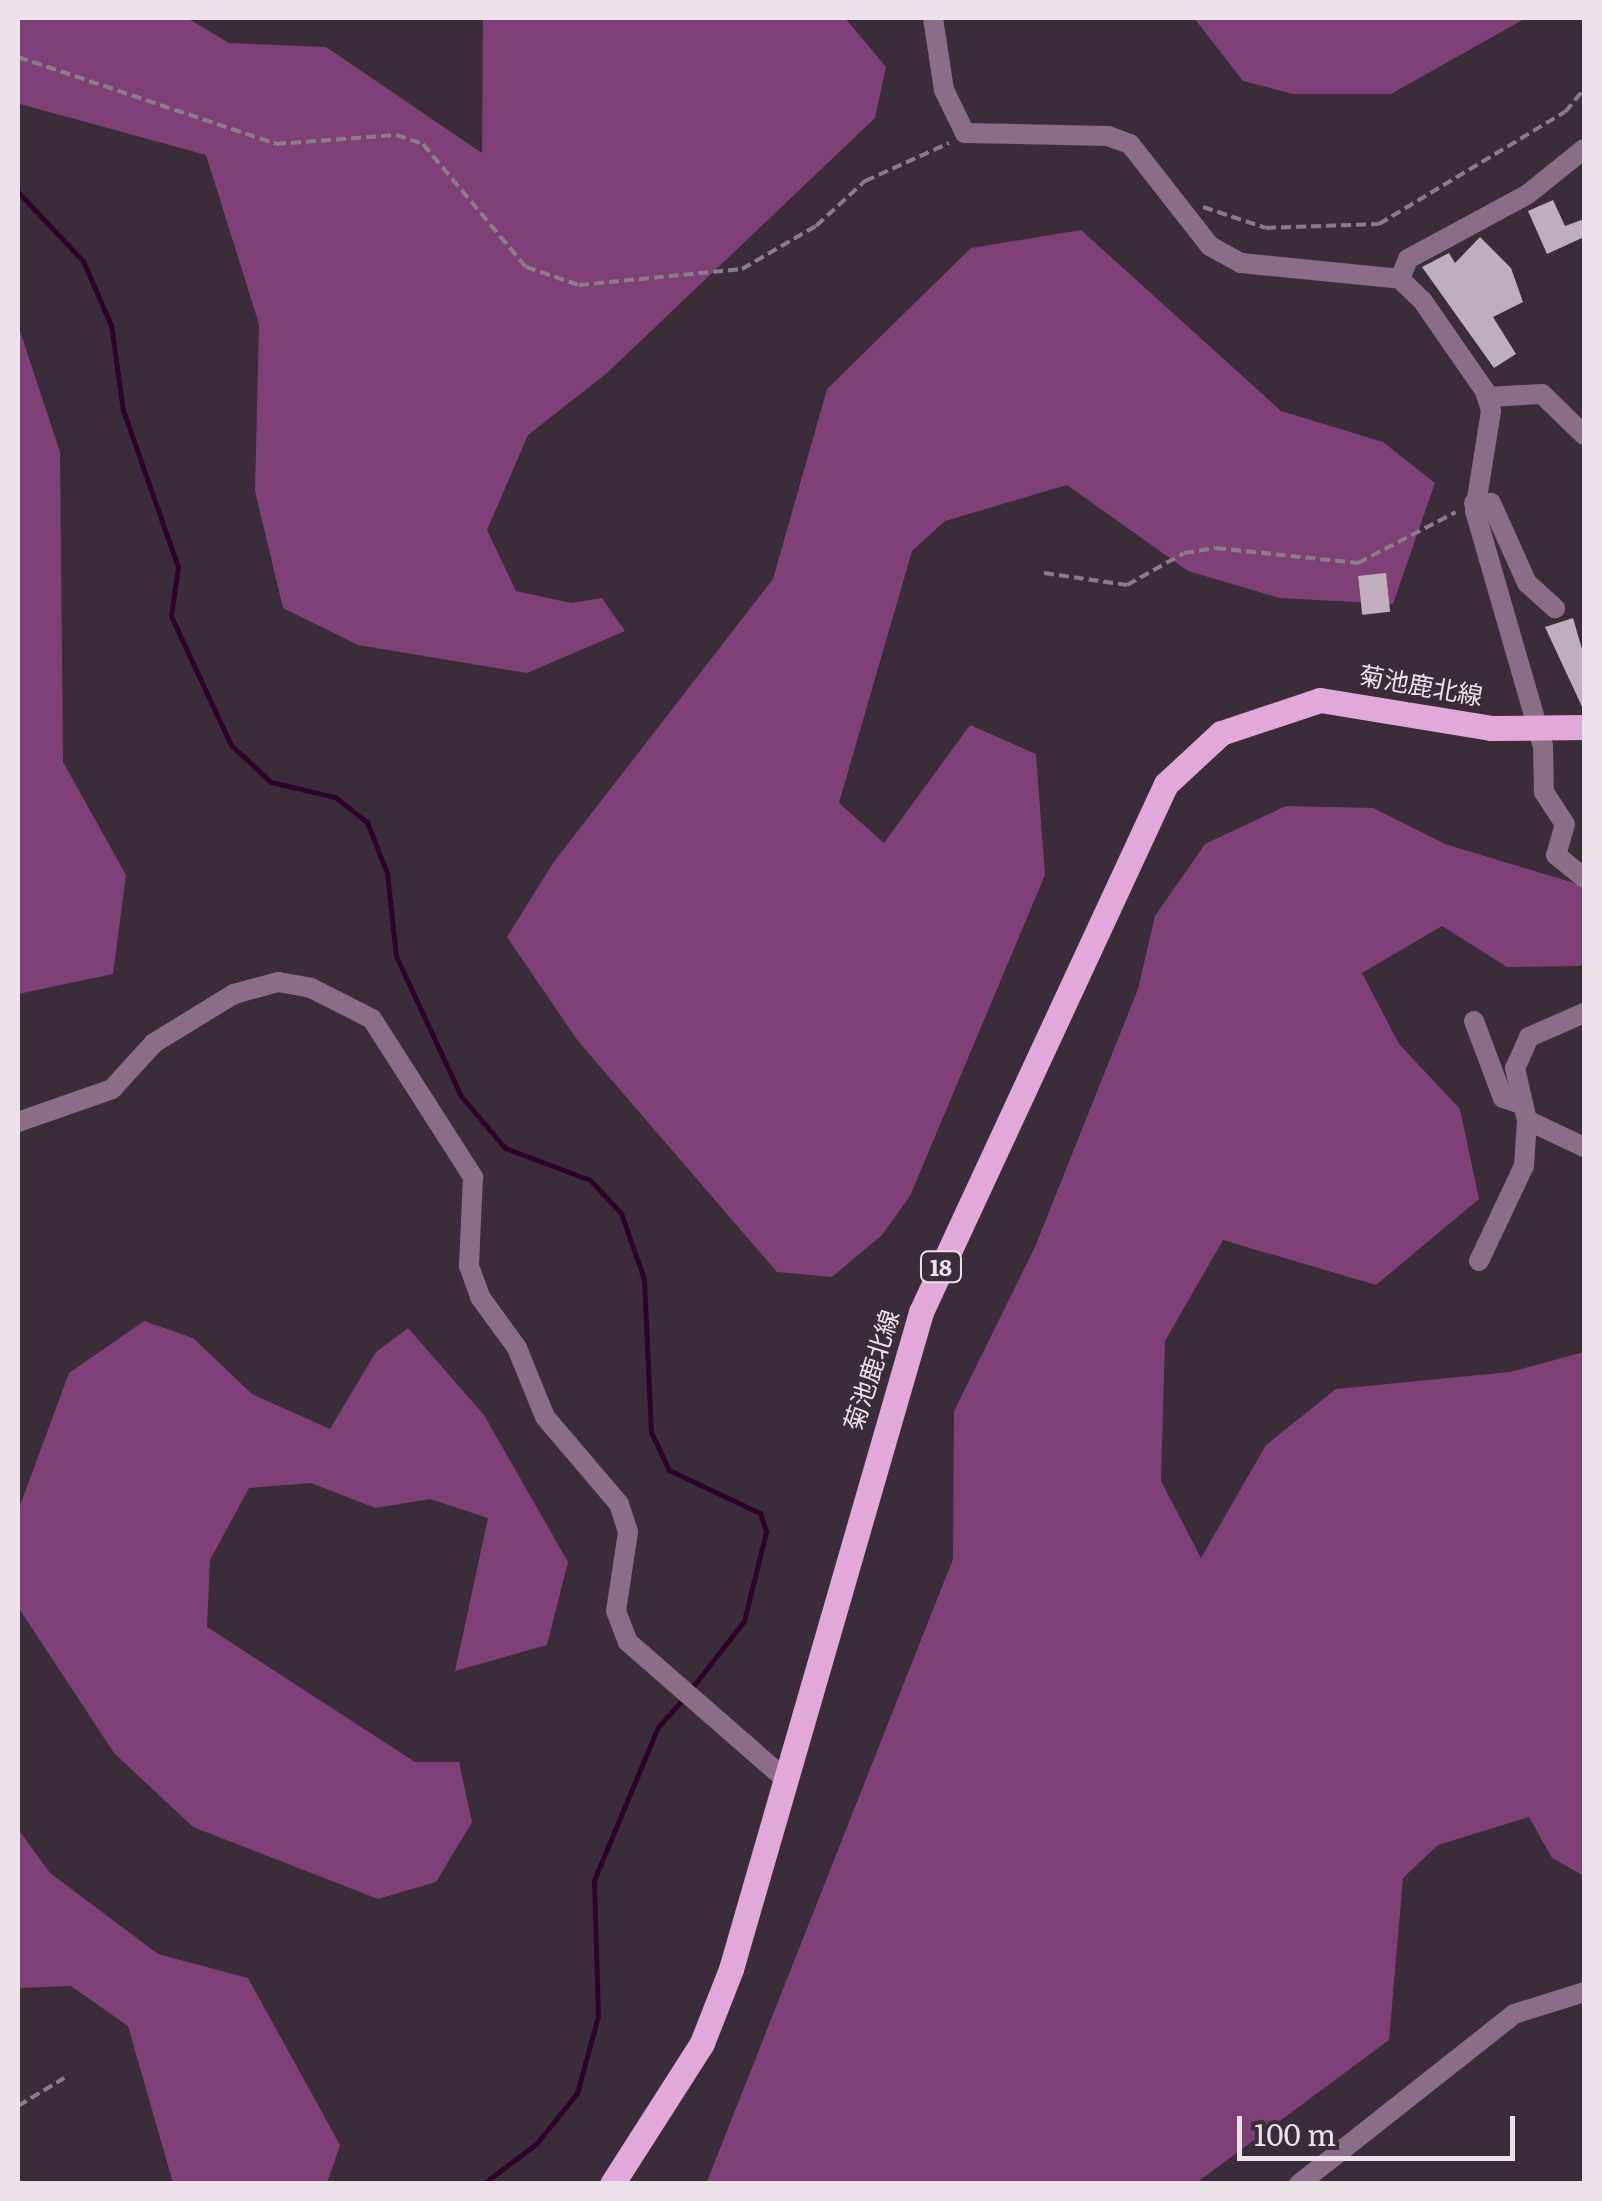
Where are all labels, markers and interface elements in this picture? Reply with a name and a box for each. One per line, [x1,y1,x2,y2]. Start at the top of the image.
street label: 菊池鹿北線 [1357,659,1485,711]
road number: 18 [918,1250,964,1284]
street label: 菊池鹿北線 [837,1306,905,1434]
scale bar [1242,2096,1520,2158]
text: 100 m [1254,2111,1336,2155]

